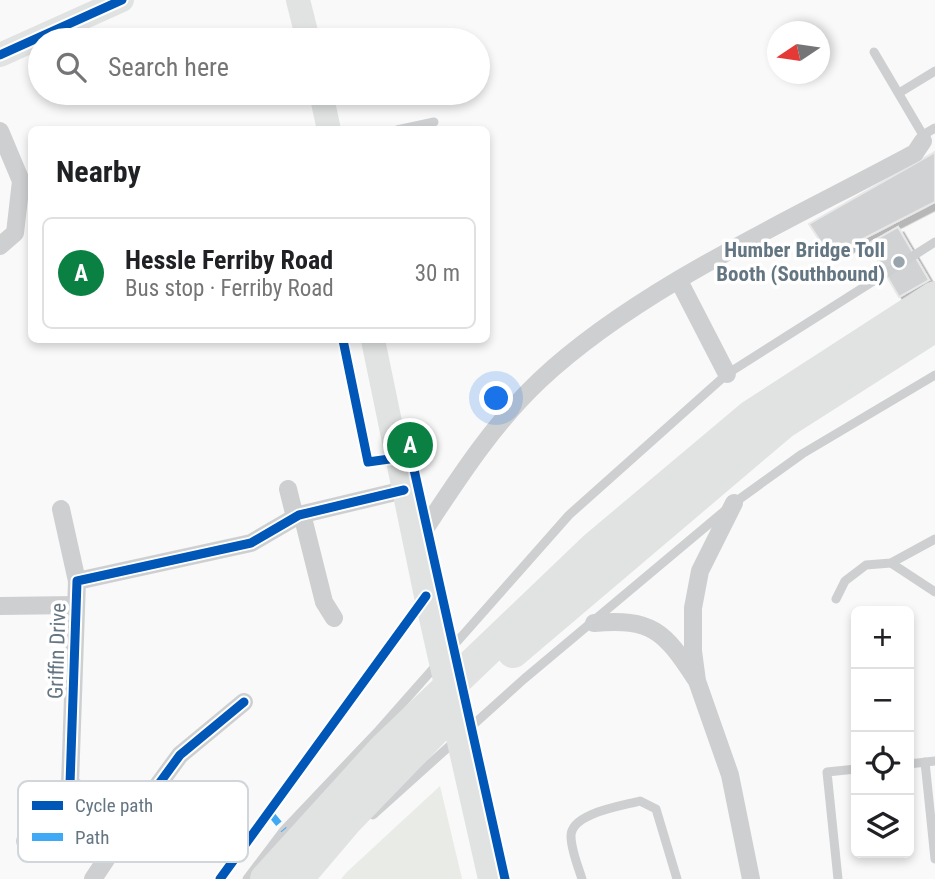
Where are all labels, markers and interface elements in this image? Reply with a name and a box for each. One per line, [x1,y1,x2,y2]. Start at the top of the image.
north arrow [767,21,830,84]
search box [28,28,490,105]
icon: search [52,48,90,86]
text: Search here [108,52,229,82]
text: Nearby [56,154,141,189]
place label: Humber Bridge Toll Booth (Southbound) [716,238,885,286]
text: Hessle Ferriby Road [125,245,333,275]
marker: Humber Bridge Toll Booth (Southbound) [891,254,907,270]
text: A [74,260,88,287]
text: 30 m [415,260,460,287]
text: Bus stop · Ferriby Road [125,275,334,302]
your location [479,381,513,415]
pin: A [387,419,433,471]
street label: Griffin Drive [43,602,71,699]
map controls [851,606,914,858]
button: + [851,606,914,669]
button: − [851,669,914,732]
button: locate [851,732,914,795]
legend [18,781,248,862]
text: Cycle path [75,794,153,817]
button: layers [851,795,914,858]
text: Path [75,826,109,849]

